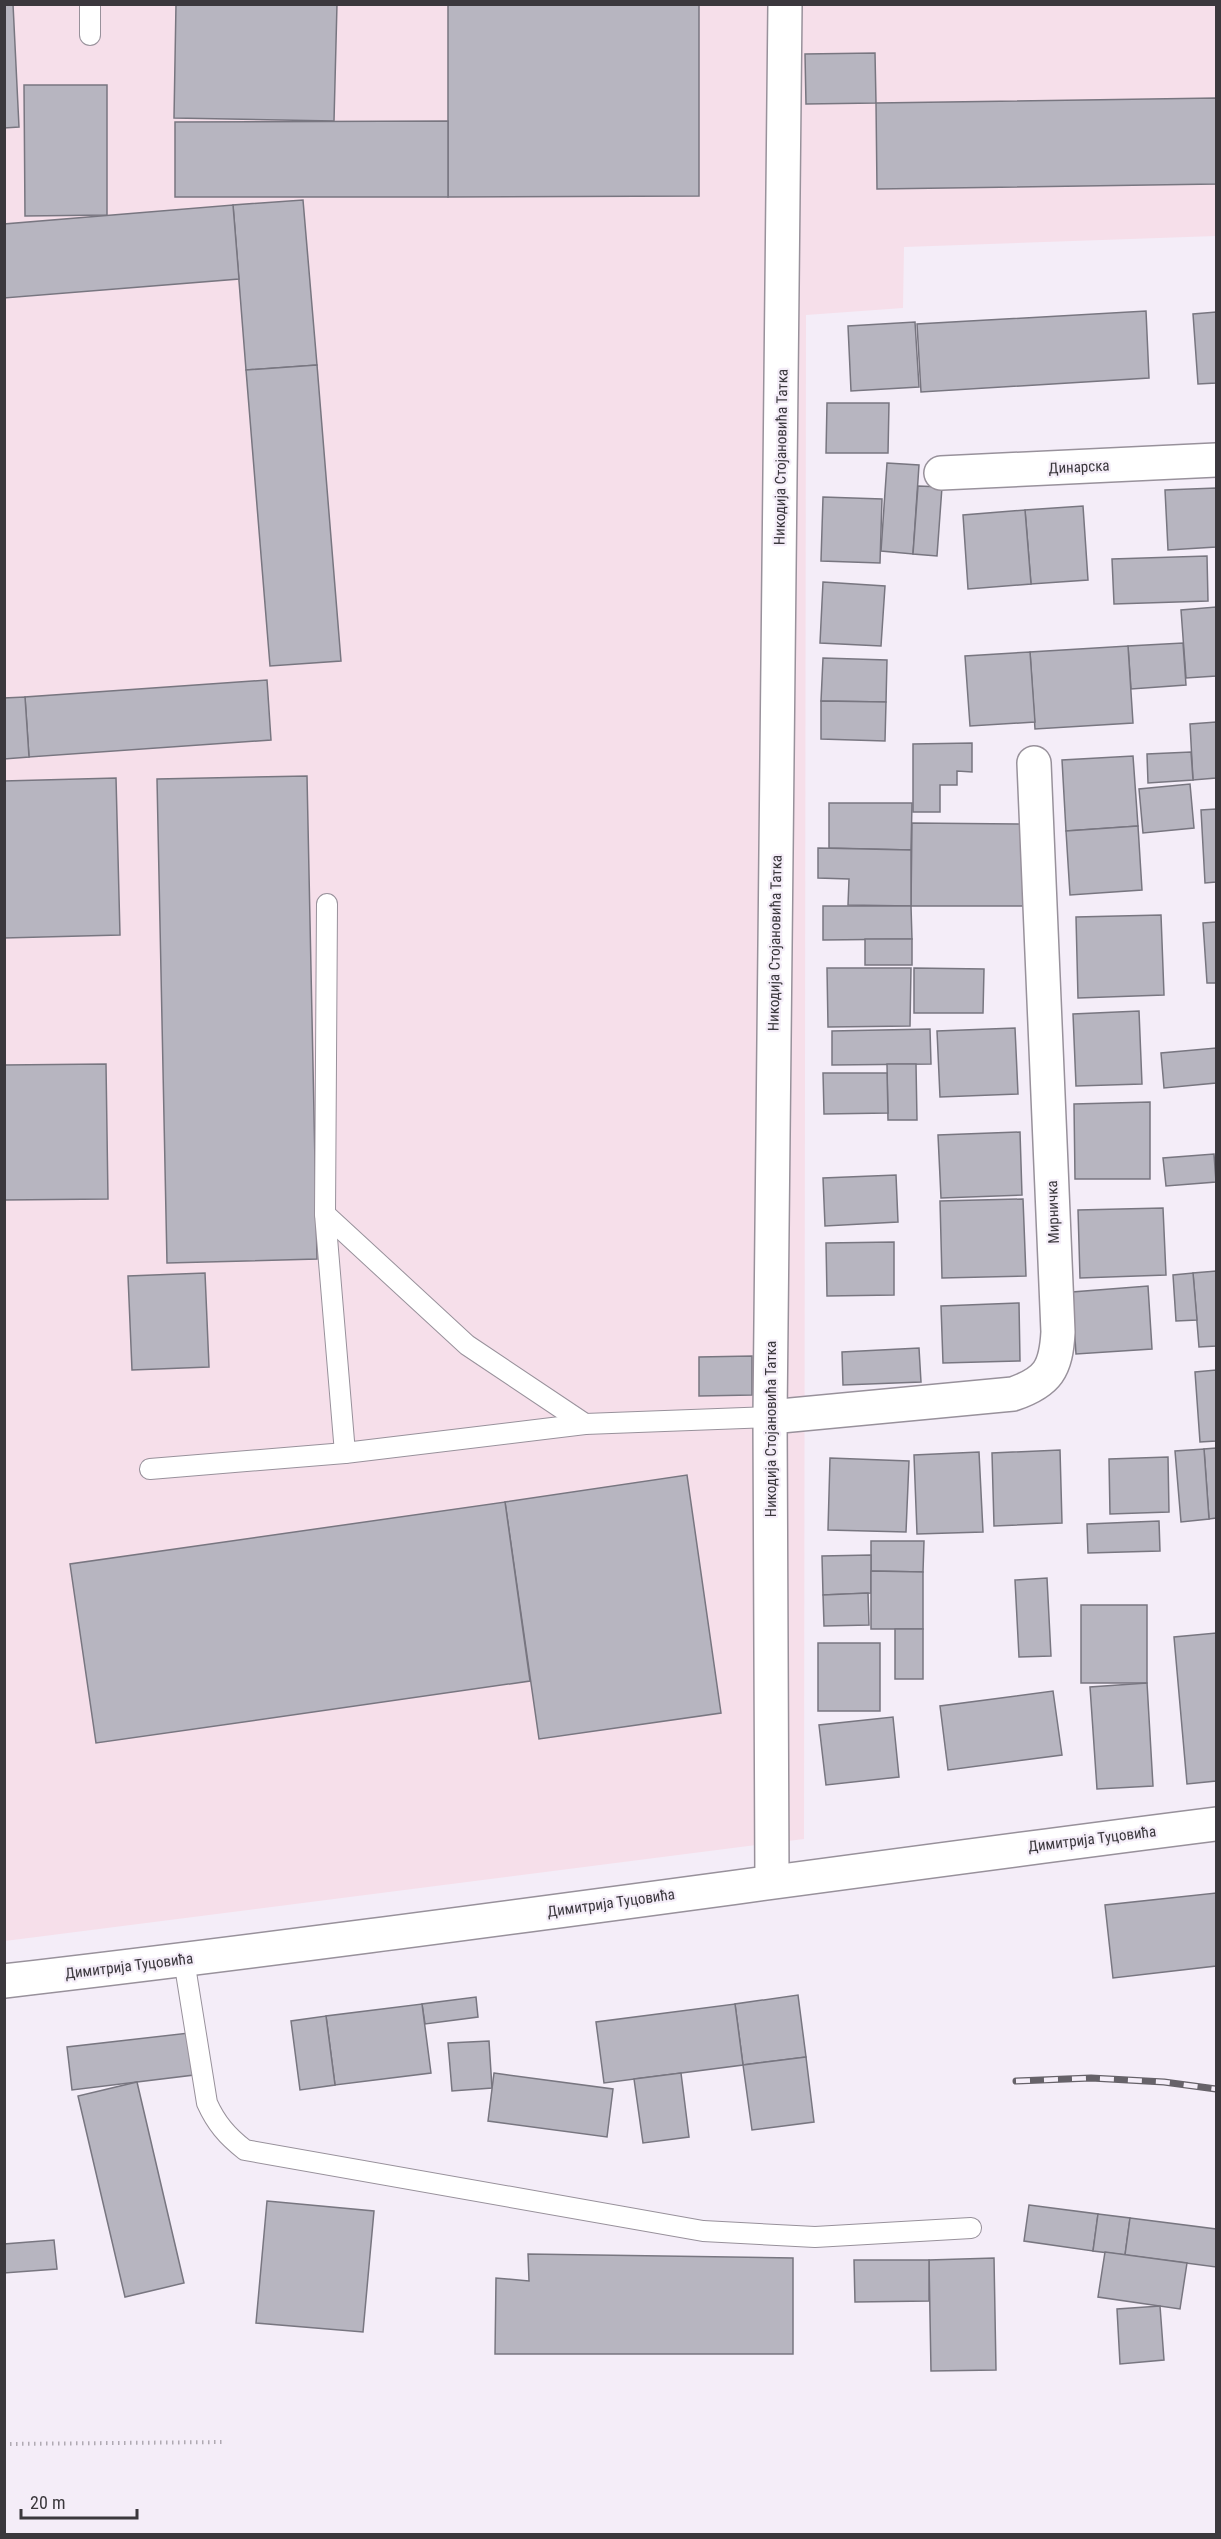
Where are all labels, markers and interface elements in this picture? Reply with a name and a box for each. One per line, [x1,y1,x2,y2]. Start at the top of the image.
street label: Никодија Стојановића Татка [770,369,792,545]
street label: Динарска [1048,456,1110,478]
street label: Никодија Стојановића Татка [764,855,786,1031]
street label: Мирничка [1043,1180,1063,1244]
street label: Никодија Стојановића Татка [762,1341,780,1517]
street label: Димитрија Туцовића [1027,1822,1157,1856]
street label: Димитрија Туцовића [546,1885,676,1921]
street label: Димитрија Туцовића [64,1949,194,1983]
scale bar [21,2482,136,2520]
text: 20 m [30,2492,65,2513]

